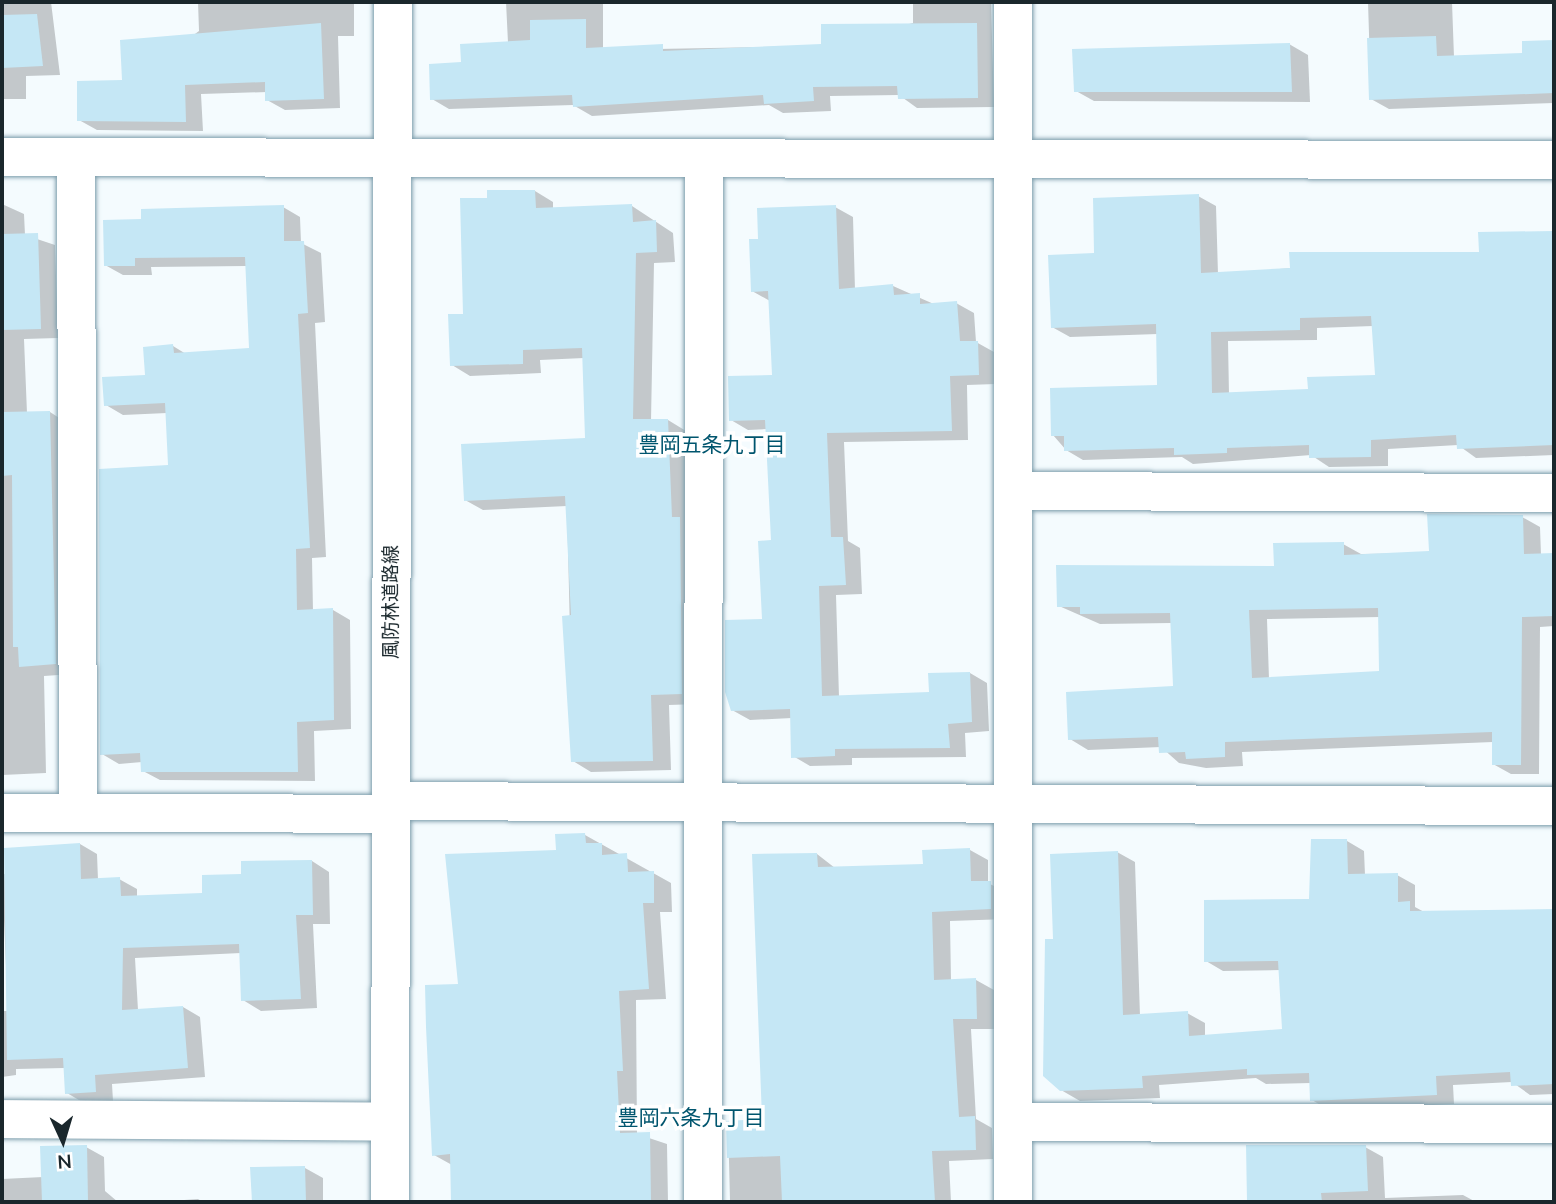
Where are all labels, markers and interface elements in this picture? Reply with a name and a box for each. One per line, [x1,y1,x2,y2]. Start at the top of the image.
district label: 豊岡五条九丁目 [639,431,785,457]
street label: 風防林道路線 [380,545,402,659]
district label: 豊岡六条九丁目 [618,1104,764,1130]
north arrow [28,1106,98,1176]
text: N [56,1149,72,1174]

